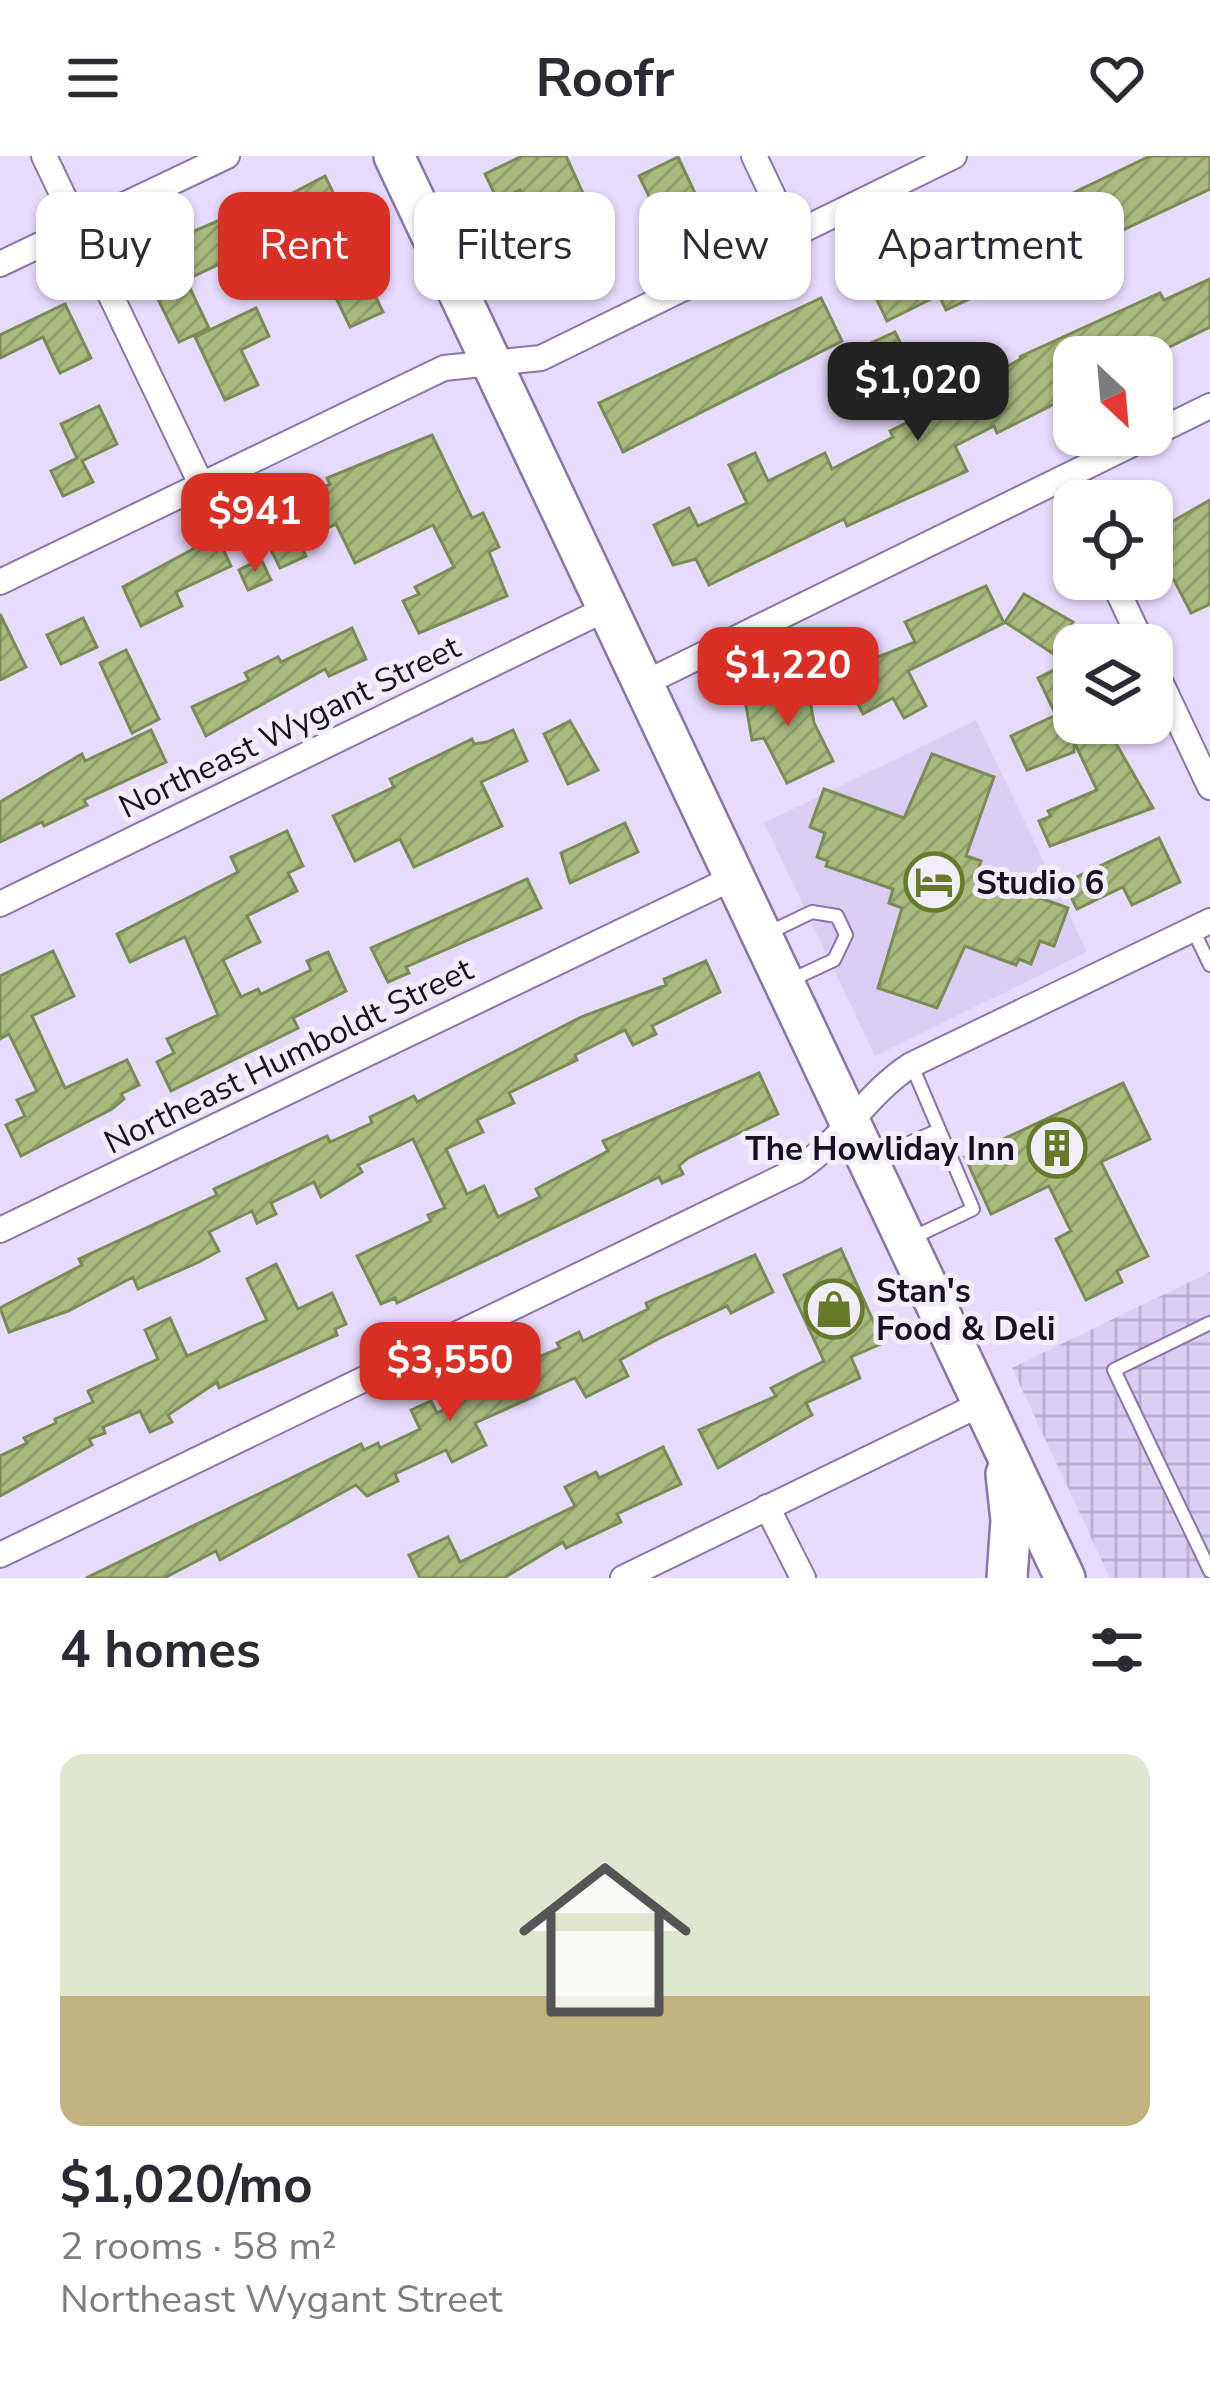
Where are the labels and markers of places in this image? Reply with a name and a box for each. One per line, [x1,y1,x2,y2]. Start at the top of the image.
pin: $1,020 [820,342,1016,444]
pin: $941 [184,473,326,575]
pin: $1,220 [690,627,886,729]
hotel icon: Studio 6 [903,851,965,913]
place label: Studio 6 [976,861,1104,906]
building icon: The Howliday Inn [1026,1117,1088,1179]
place label: The Howliday Inn [745,1127,1015,1172]
place label: Stan's Food & Deli [876,1269,1056,1352]
shop icon: Stan's Food & Deli [803,1278,865,1340]
pin: $3,550 [352,1322,548,1424]

